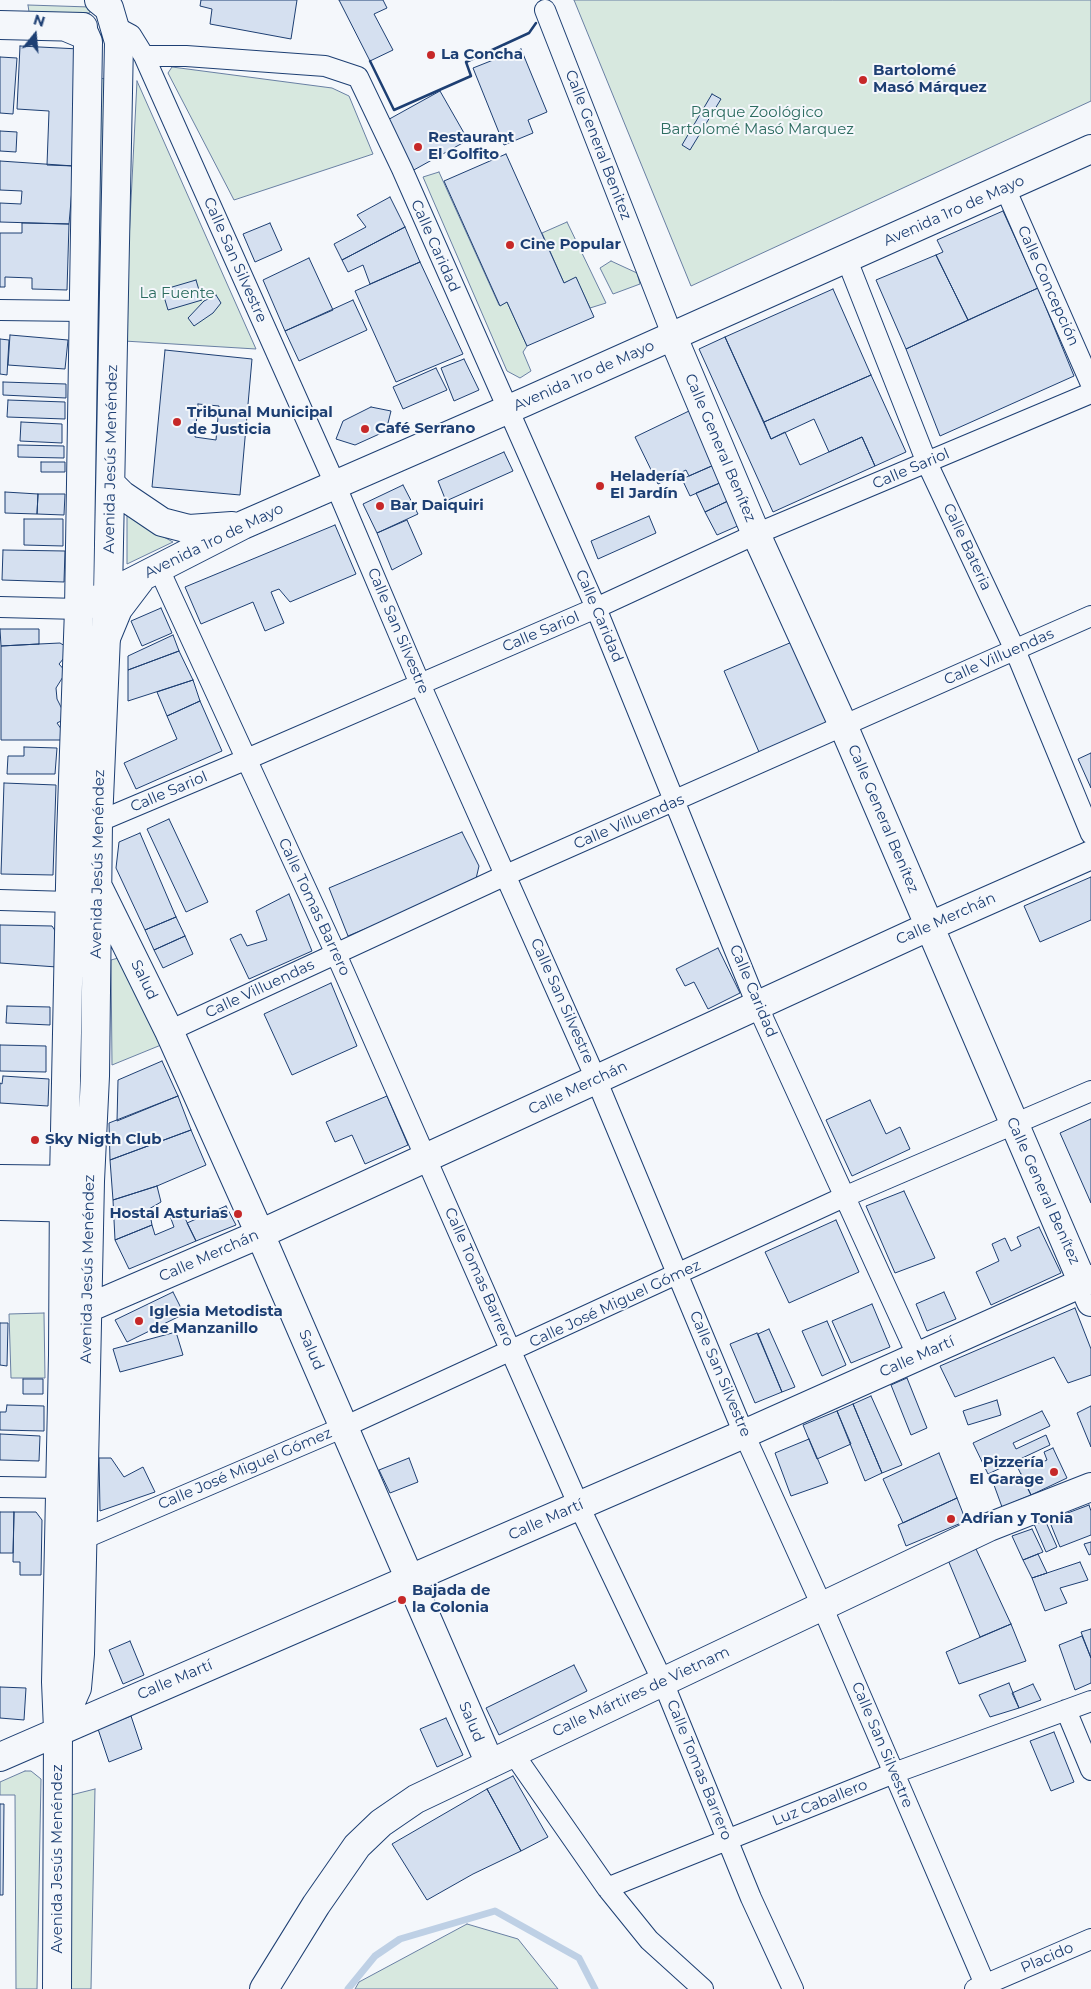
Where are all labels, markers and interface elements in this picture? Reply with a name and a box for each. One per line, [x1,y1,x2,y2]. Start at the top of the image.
north arrow [10,10,60,60]
text: N [31,10,47,31]
place label: La Concha [441,46,523,64]
marker: La Concha [425,49,437,61]
place label: Bartolomé Masó Márquez [873,62,987,97]
street label: Calle General Benitez [561,67,635,223]
marker: Bartolomé Masó Márquez [857,74,869,86]
park label: Parque Zoológico Bartolomé Masó Marquez [660,104,854,139]
place label: Restaurant El Golfito [428,129,514,164]
marker: Restaurant El Golfito [412,141,424,153]
street label: Avenida 1ro de Mayo [881,172,1027,250]
street label: Calle San Silvestre [199,195,271,325]
street label: Calle Caridad [407,197,463,295]
street label: Calle Concepción [1013,223,1083,349]
place label: Cine Popular [520,236,621,254]
marker: Cine Popular [504,239,516,251]
park label: La Fuente [140,285,214,303]
street label: Avenida 1ro de Mayo [511,337,657,415]
street label: Avenida Jesús Menéndez [100,364,122,554]
street label: Calle General Benítez [681,371,759,525]
place label: Tribunal Municipal de Justicia [187,404,333,439]
marker: Tribunal Municipal de Justicia [171,416,183,428]
place label: Café Serrano [375,420,475,438]
marker: Café Serrano [359,423,371,435]
street label: Calle Sariol [870,445,952,493]
place label: Heladería El Jardín [610,468,685,503]
marker: Heladería El Jardín [594,480,606,492]
place label: Bar Daiquiri [390,497,484,515]
street label: Avenida 1ro de Mayo [142,500,286,582]
marker: Bar Daiquiri [374,500,386,512]
street label: Calle Bateria [939,500,995,594]
street label: Calle San Silvestre [363,565,433,697]
street label: Calle Caridad [571,567,627,665]
street label: Calle Sariol [500,608,582,656]
street label: Calle Villuendas [941,625,1057,689]
street label: Calle General Benítez [844,742,922,896]
street label: Calle Sariol [128,768,210,816]
street label: Avenida Jesús Menéndez [87,769,109,959]
street label: Calle Villuendas [571,791,687,853]
street label: Calle Tomas Barrero [274,835,354,979]
street label: Calle Merchán [893,889,999,949]
street label: Calle San Silvestre [526,936,598,1066]
street label: Calle Caridad [725,942,781,1040]
street label: Calle Villuendas [203,956,317,1022]
street label: Salud [127,957,161,1003]
street label: Calle Merchán [526,1057,630,1119]
street label: Calle General Benítez [1002,1115,1084,1267]
place label: Sky Nigth Club [45,1131,162,1149]
marker: Sky Nigth Club [29,1134,41,1146]
street label: Avenida Jesús Menéndez [77,1174,99,1364]
place label: Hostal Asturias [109,1205,228,1223]
street label: Calle Tomas Barrero [440,1205,518,1349]
marker: Hostal Asturias [232,1208,244,1220]
street label: Calle Merchán [156,1226,262,1286]
street label: Calle José Miguel Gómez [526,1256,704,1352]
place label: Iglesia Metodista de Manzanillo [149,1303,283,1338]
street label: Calle San Silvestre [685,1308,755,1440]
marker: Iglesia Metodista de Manzanillo [133,1315,145,1327]
street label: Salud [294,1327,328,1373]
street label: Calle Martí [877,1333,957,1381]
street label: Calle José Miguel Gómez [155,1424,335,1514]
place label: Pizzería El Garage [969,1454,1044,1489]
marker: Pizzería El Garage [1048,1466,1060,1478]
street label: Calle Martí [506,1496,586,1544]
place label: Adrian y Tonia [961,1510,1073,1528]
marker: Adrian y Tonia [945,1513,957,1525]
place label: Bajada de la Colonia [412,1582,490,1617]
marker: Bajada de la Colonia [396,1594,408,1606]
street label: Calle Mártires de Vietnam [549,1643,733,1741]
street label: Calle Martí [135,1656,215,1704]
street label: Calle San Silvestre [847,1679,917,1811]
street label: Calle Tomas Barrero [663,1697,735,1843]
street label: Salud [454,1699,488,1745]
street label: Avenida Jesús Menéndez [49,1764,67,1954]
street label: Luz Caballero [770,1776,870,1830]
street label: Placido [1018,1939,1076,1977]

